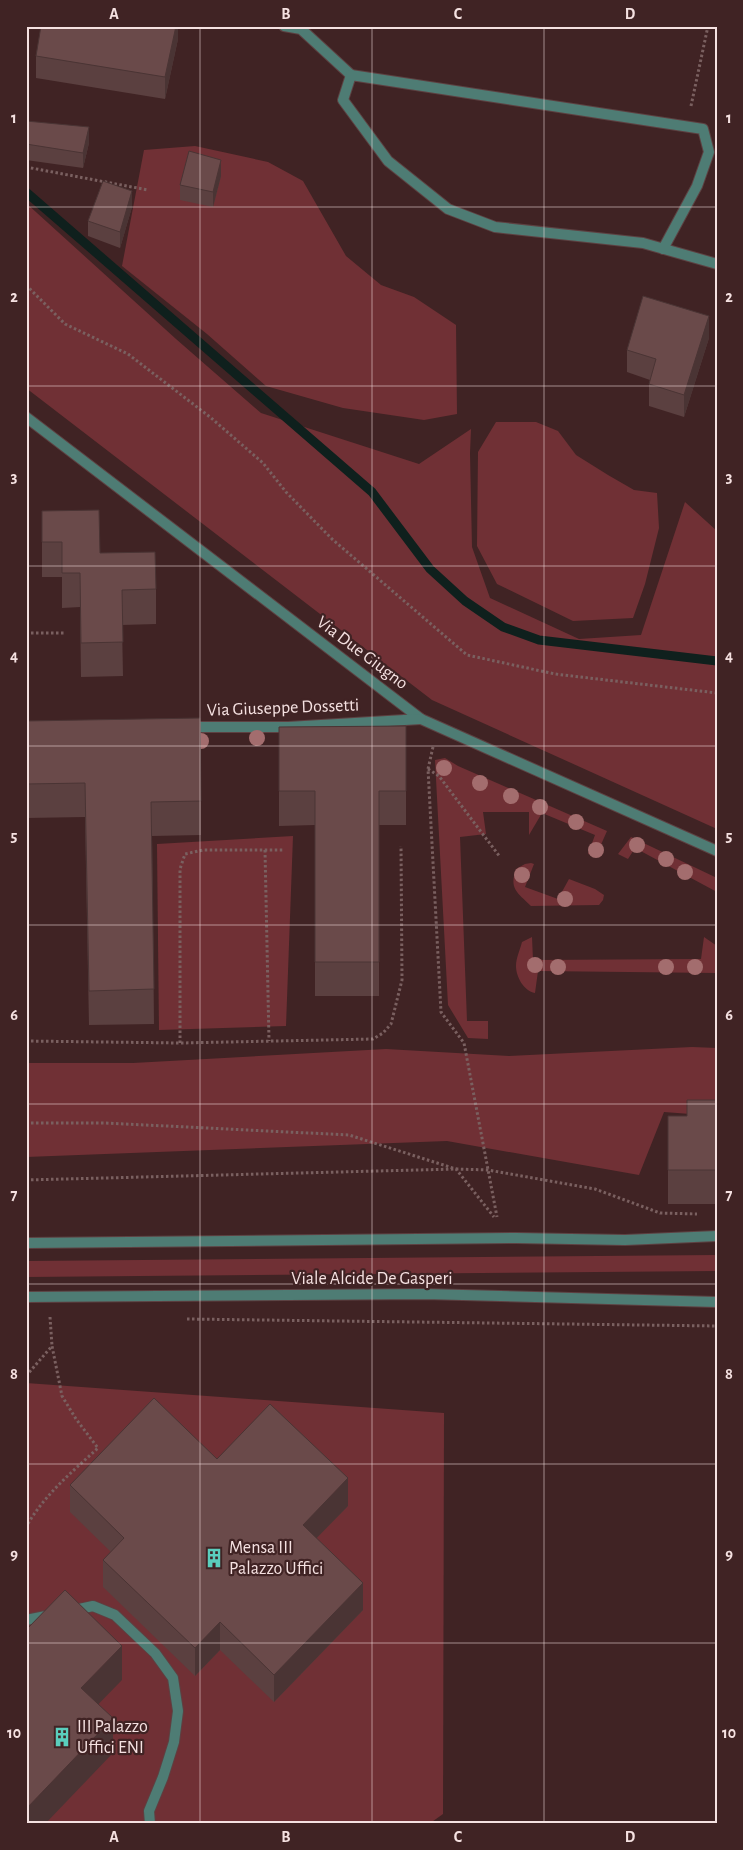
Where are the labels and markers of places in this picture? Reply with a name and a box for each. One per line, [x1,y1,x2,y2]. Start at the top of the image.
place label: Mensa III Palazzo Uffici [229,1539,323,1578]
building icon: Mensa III Palazzo Uffici [203,1547,225,1569]
place label: III Palazzo Uffici ENI [77,1718,148,1757]
building icon: III Palazzo Uffici ENI [51,1726,73,1748]

